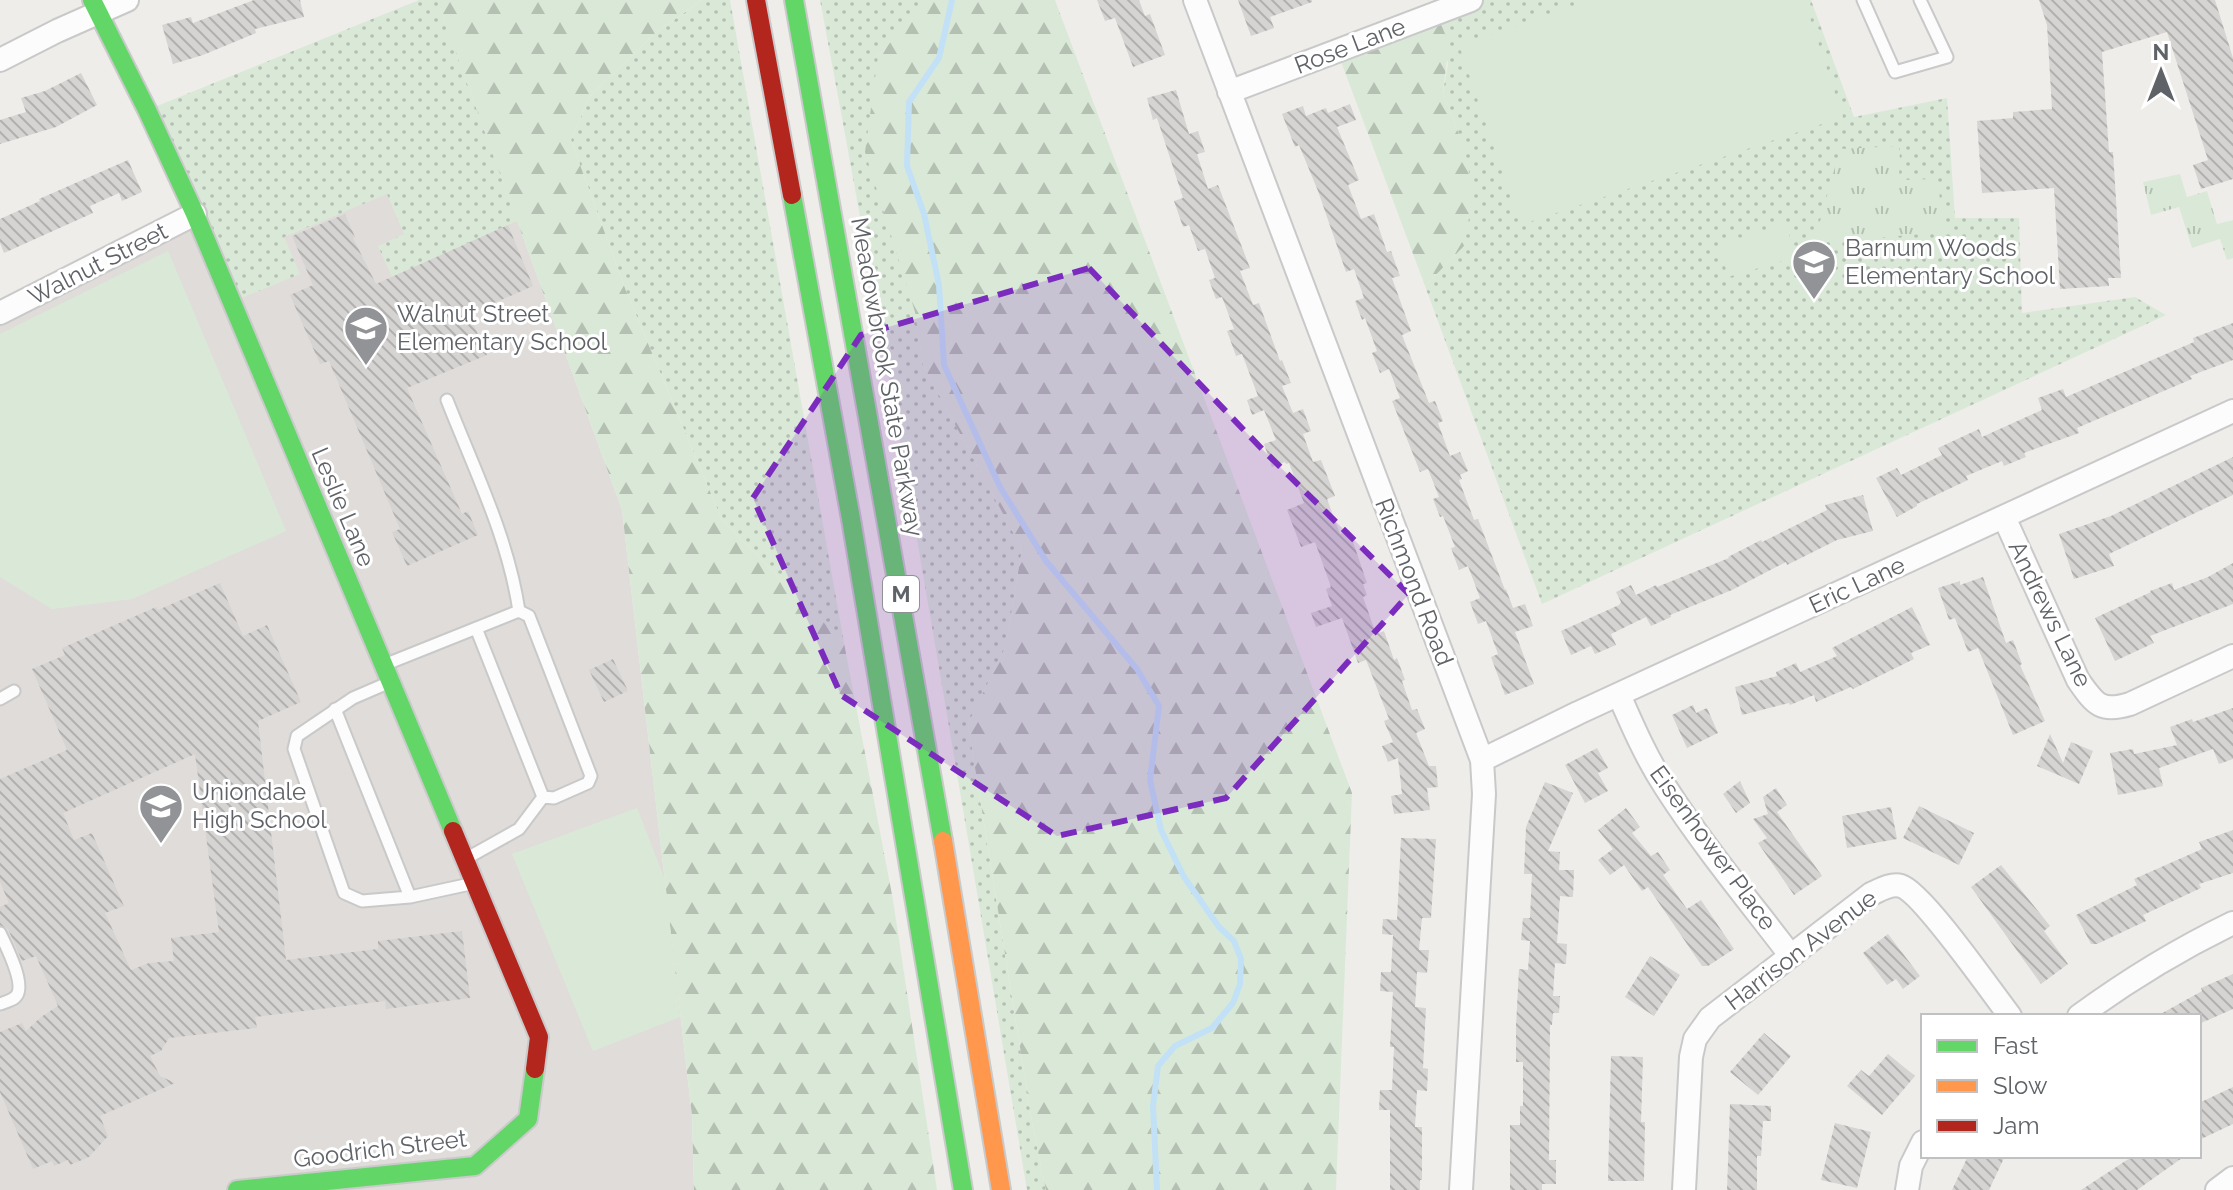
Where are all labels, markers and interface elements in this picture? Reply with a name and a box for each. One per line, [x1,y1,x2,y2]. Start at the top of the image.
street label: Rose Lane [1290,11,1409,80]
north arrow [2121,32,2201,112]
text: N [2153,39,2169,65]
street label: Meadowbrook State Parkway [845,215,930,539]
street label: Walnut Street [23,216,172,311]
place label: Barnum Woods Elementary School [1845,233,2056,290]
school or university icon: Barnum Woods Elementary School [1790,238,1838,301]
place label: Walnut Street Elementary School [397,299,608,356]
school or university icon: Walnut Street Elementary School [342,304,390,367]
street label: Leslie Lane [305,443,382,571]
street label: Richmond Road [1369,494,1460,670]
street label: Andrews Lane [2003,536,2098,692]
street label: Eric Lane [1804,550,1909,619]
road number: M [883,576,919,612]
street label: Eisenhower Place [1644,760,1783,936]
place label: Uniondale High School [192,777,327,834]
school or university icon: Uniondale High School [137,782,185,845]
street label: Harrison Avenue [1719,883,1882,1016]
legend [1921,1014,2201,1158]
text: Fast [1993,1031,2038,1060]
text: Slow [1993,1071,2048,1100]
text: Jam [1993,1111,2039,1140]
street label: Goodrich Street [292,1123,468,1174]

